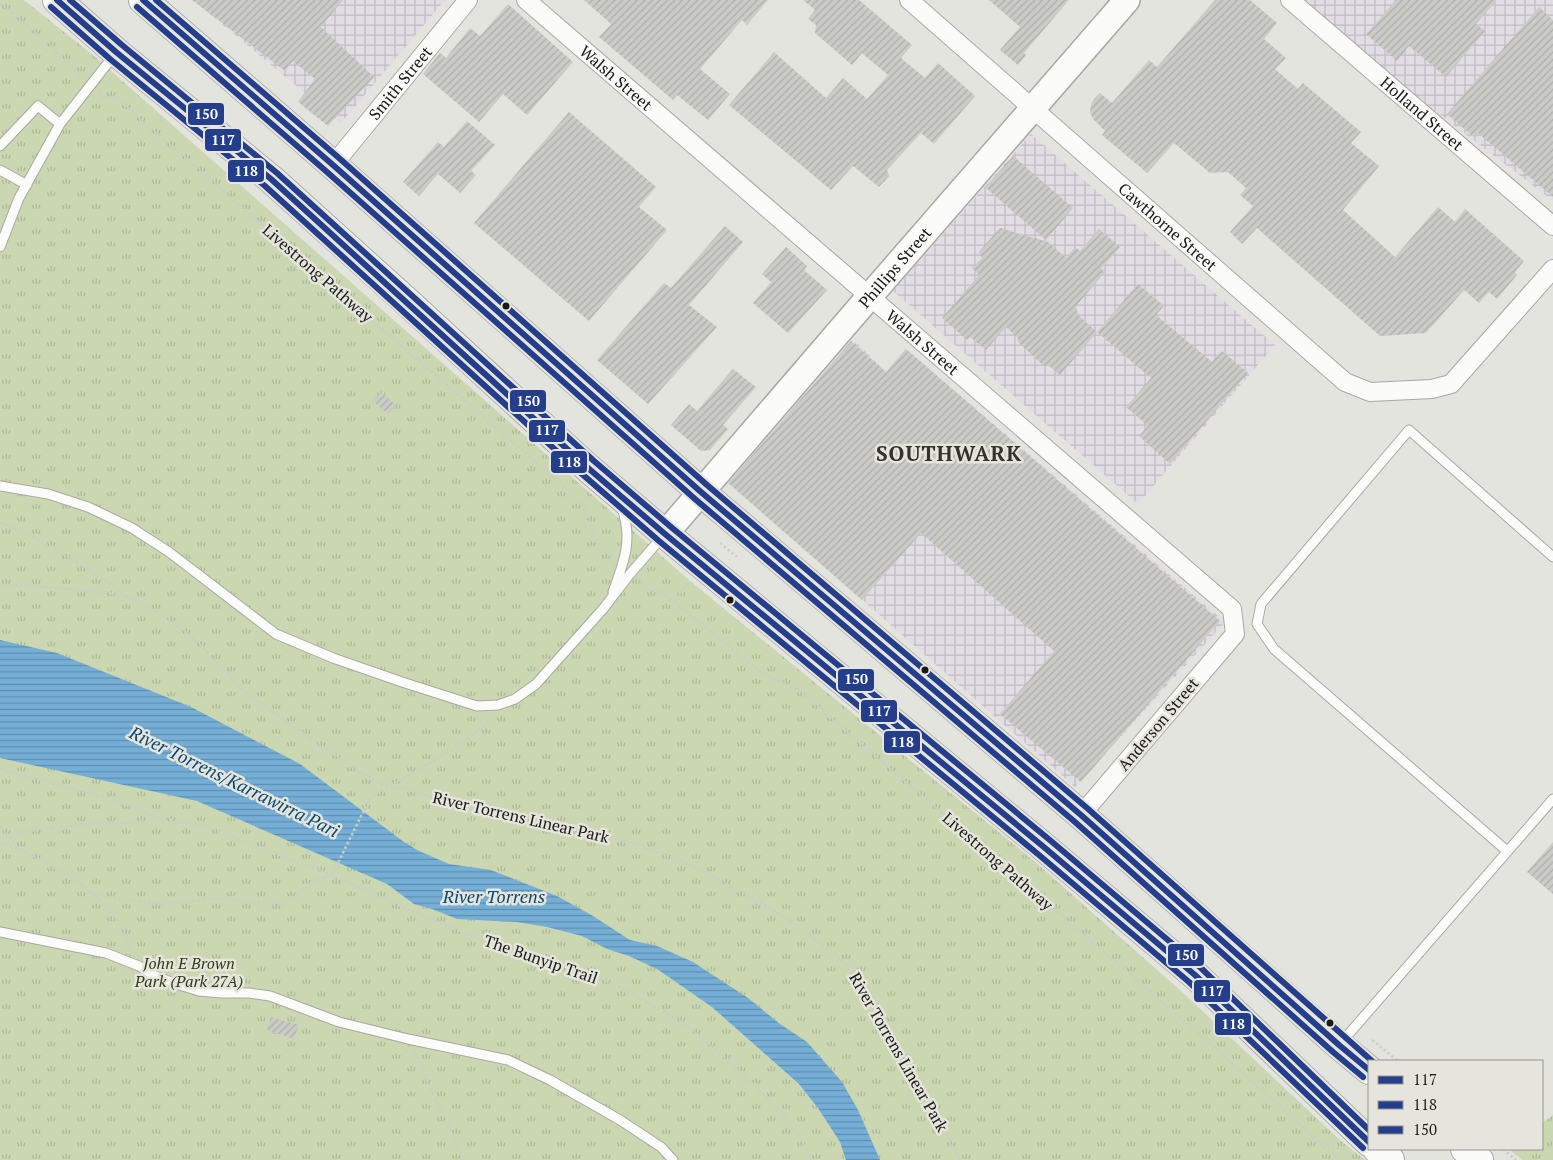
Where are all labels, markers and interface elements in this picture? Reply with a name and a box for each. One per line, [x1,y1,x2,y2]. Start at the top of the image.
street label: Walsh Street [575,40,657,115]
street label: Smith Street [363,41,437,124]
street label: Holland Street [1376,71,1468,155]
line badge: 150 [187,102,225,126]
text: 150 [194,104,218,123]
line badge: 117 [204,128,242,152]
text: 117 [211,130,235,149]
line badge: 118 [227,159,265,183]
text: 118 [234,161,258,180]
street label: Cawthorne Street [1114,177,1222,276]
street label: Livestrong Pathway [258,219,379,328]
street label: Phillips Street [853,222,936,313]
unlabelled marker [501,301,511,311]
street label: Walsh Street [882,305,964,380]
line badge: 150 [509,389,547,413]
text: 150 [516,391,540,410]
line badge: 117 [528,419,566,443]
text: 117 [535,420,559,439]
district label: SOUTHWARK [876,439,1022,467]
line badge: 118 [550,450,588,474]
text: 118 [557,452,581,471]
unlabelled marker [725,595,735,605]
unlabelled marker [920,665,930,675]
line badge: 150 [837,668,875,692]
text: 150 [844,669,868,688]
street label: Anderson Street [1112,673,1204,775]
line badge: 117 [860,699,898,723]
text: 117 [867,701,891,720]
water label: River Torrens/Karrawirra Pari [125,719,343,842]
line badge: 118 [883,730,921,754]
text: 118 [890,732,914,751]
street label: River Torrens Linear Park [431,786,612,848]
street label: Livestrong Pathway [938,807,1059,916]
water label: River Torrens [442,884,545,908]
street label: The Bunyip Trail [481,929,601,989]
line badge: 150 [1167,943,1205,967]
text: 150 [1174,945,1198,964]
park label: John E Brown Park (Park 27A) [134,952,243,992]
street label: River Torrens Linear Park [844,968,954,1136]
line badge: 117 [1193,979,1231,1003]
text: 117 [1200,981,1224,1000]
line badge: 118 [1214,1012,1252,1036]
text: 118 [1221,1014,1245,1033]
unlabelled marker [1325,1018,1335,1028]
legend [1368,1060,1543,1150]
text: 117 [1413,1069,1437,1089]
text: 118 [1413,1094,1437,1114]
text: 150 [1413,1119,1437,1139]

